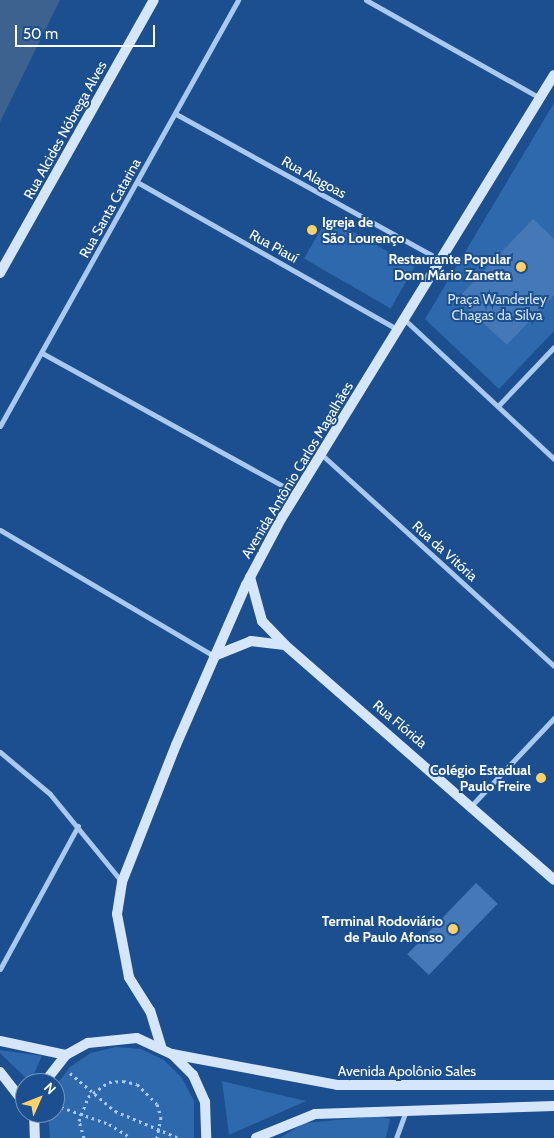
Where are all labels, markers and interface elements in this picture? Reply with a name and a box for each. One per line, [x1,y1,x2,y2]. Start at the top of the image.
scale bar [18,15,158,47]
text: 50 m [23,25,58,43]
street label: Rua Alcides Nóbrega Alves [20,58,110,202]
street label: Rua Alagoas [279,152,349,202]
street label: Rua Santa Catarina [76,155,144,261]
place label: Igreja de São Lourenço [322,214,405,246]
marker: Igreja de São Lourenço [306,224,318,236]
street label: Rua Piauí [247,226,301,266]
place label: Restaurante Popular Dom Mário Zanetta [388,251,511,284]
marker: Restaurante Popular Dom Mário Zanetta [515,261,527,273]
park label: Praça Wanderley Chagas da Silva [447,291,547,324]
street label: Avenida Antônio Carlos Magalhães [238,379,356,561]
street label: Rua da Vitória [409,517,481,585]
street label: Rua Flórida [369,696,431,752]
place label: Colégio Estadual Paulo Freire [430,762,531,794]
marker: Colégio Estadual Paulo Freire [535,772,547,784]
place label: Terminal Rodoviário de Paulo Afonso [322,913,443,946]
marker: Terminal Rodoviário de Paulo Afonso [447,923,459,935]
street label: Avenida Apolônio Sales [338,1063,476,1079]
north arrow [15,1073,65,1123]
text: N [40,1078,60,1098]

